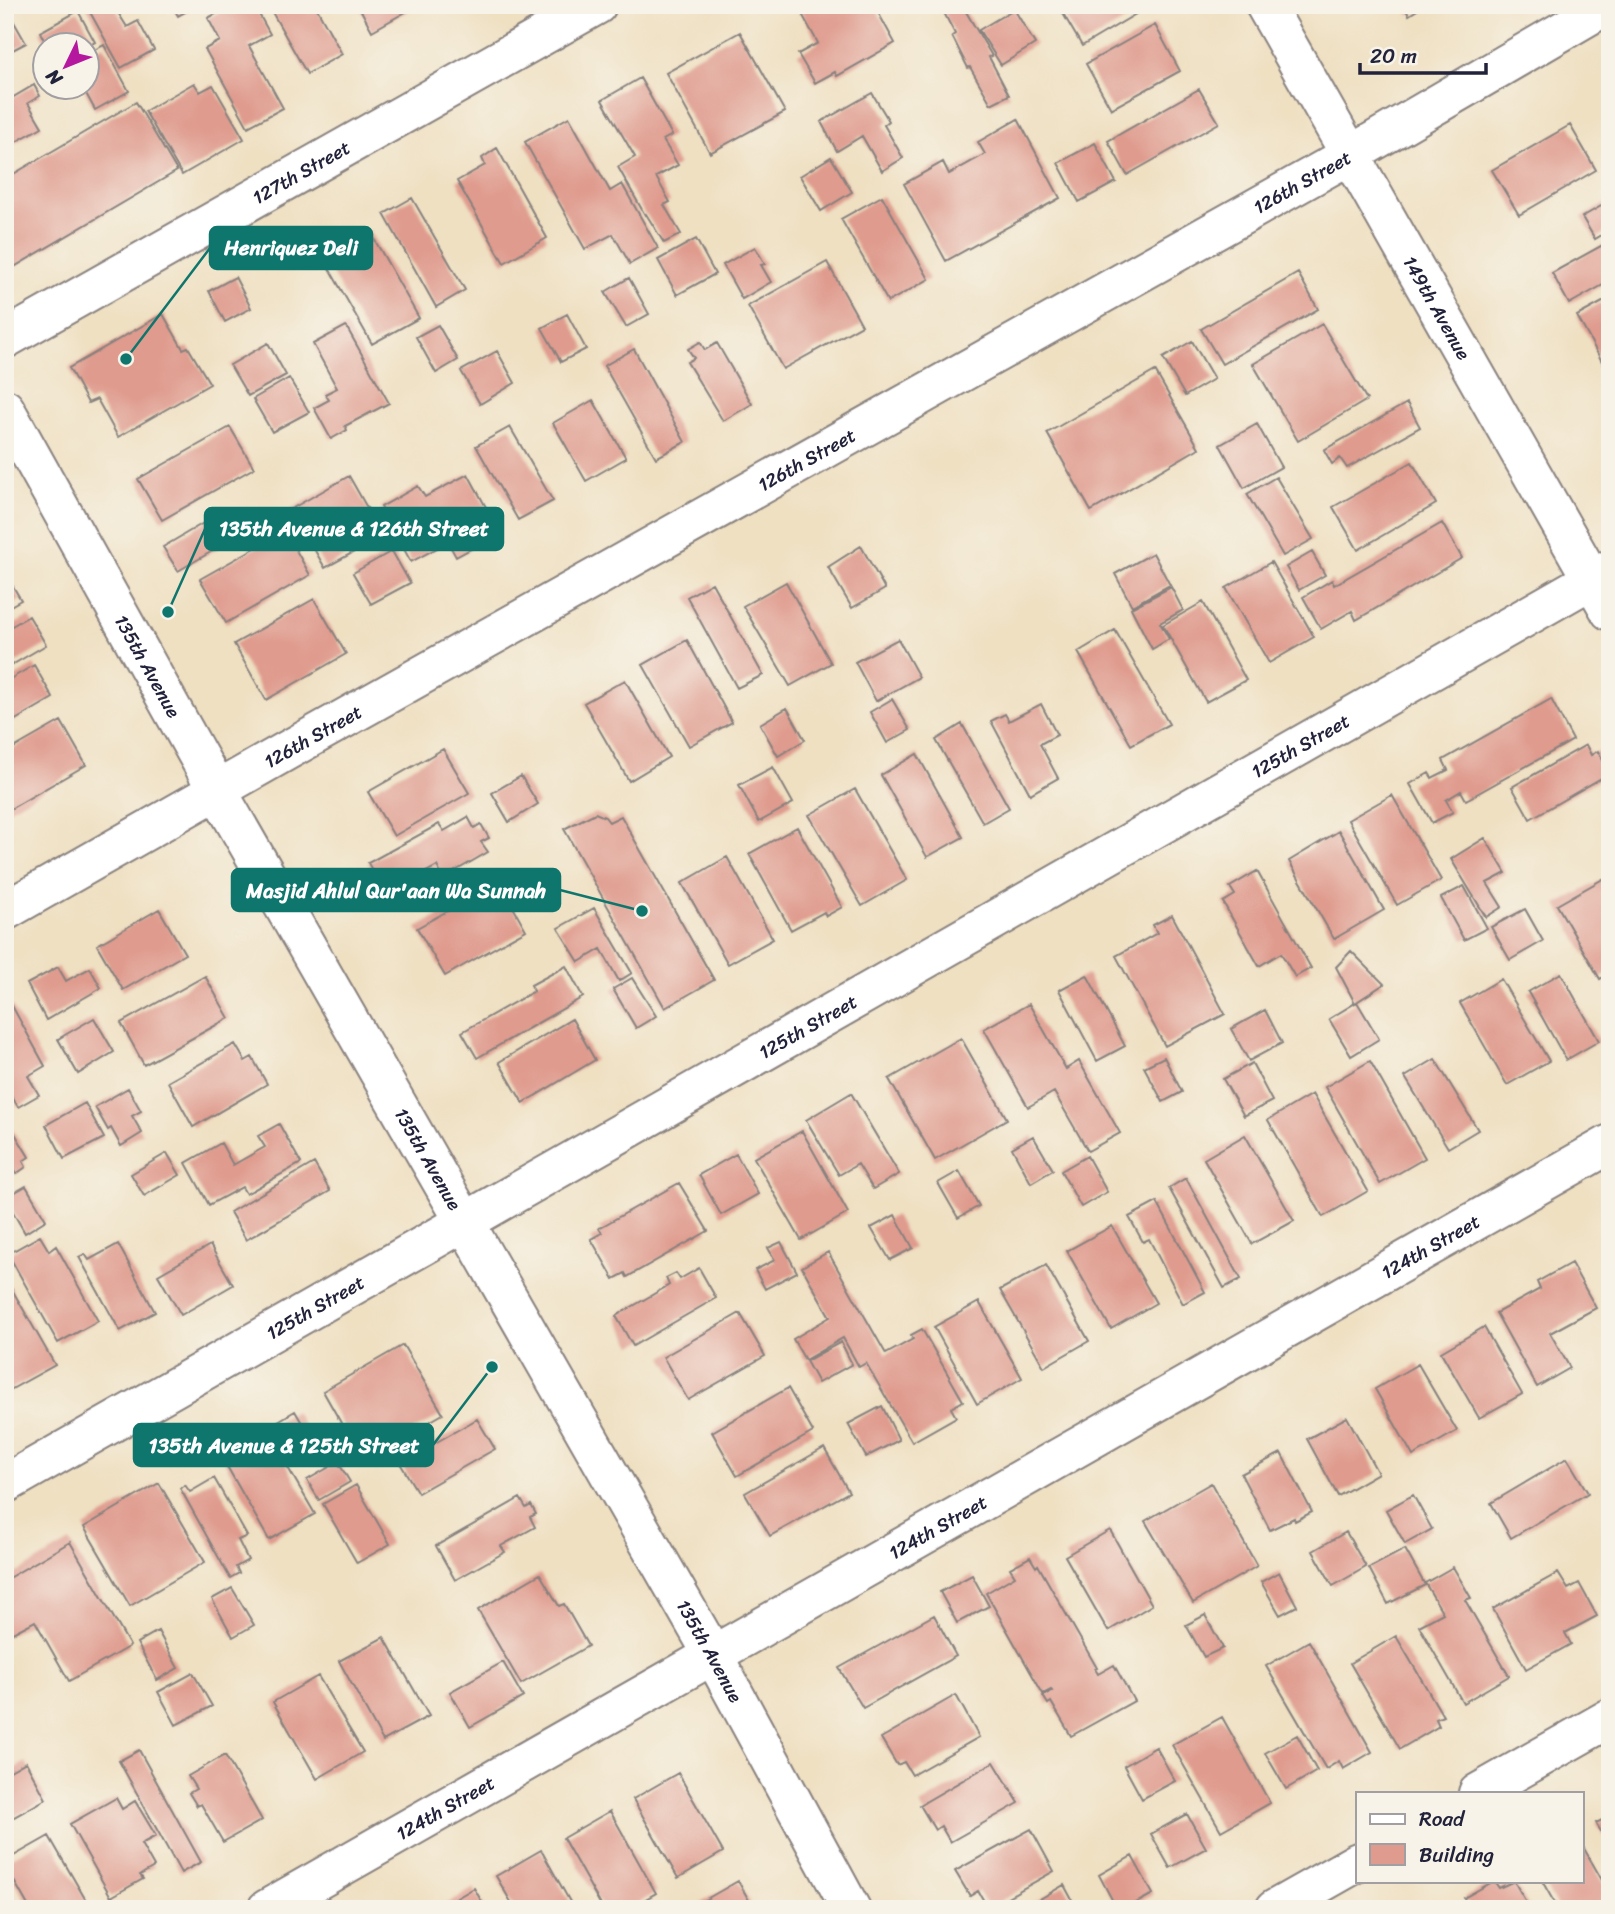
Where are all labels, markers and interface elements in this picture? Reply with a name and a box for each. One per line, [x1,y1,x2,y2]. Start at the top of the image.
north arrow [32,32,102,102]
scale bar [1360,32,1486,76]
text: 20 m [1370,37,1417,75]
text: N [37,61,71,94]
street label: 127th Street [246,131,356,213]
street label: 126th Street [1247,141,1357,223]
callout: Henriquez Deli [210,227,372,269]
text: Henriquez Deli [223,229,359,267]
street label: 149th Avenue [1394,249,1480,366]
street label: 126th Street [751,419,862,500]
callout: 135th Avenue & 126th Street [205,508,503,550]
text: 135th Avenue & 126th Street [219,510,490,548]
street label: 135th Avenue [106,608,190,724]
street label: 126th Street [257,695,368,777]
street label: 125th Street [1245,704,1356,787]
callout: Masjid Ahlul Qur'aan Wa Sunnah [232,869,560,911]
text: Masjid Ahlul Qur'aan Wa Sunnah [245,872,546,910]
street label: 125th Street [752,985,863,1068]
street label: 135th Avenue [386,1101,471,1216]
street label: 124th Street [1375,1205,1486,1288]
street label: 125th Street [260,1266,371,1349]
callout: 135th Avenue & 125th Street [134,1424,433,1466]
text: 135th Avenue & 125th Street [149,1427,420,1465]
street label: 124th Street [882,1485,994,1568]
street label: 135th Avenue [668,1593,752,1709]
street label: 124th Street [389,1766,501,1849]
legend [1356,1792,1584,1882]
text: Road [1419,1800,1466,1838]
text: Building [1419,1836,1495,1874]

